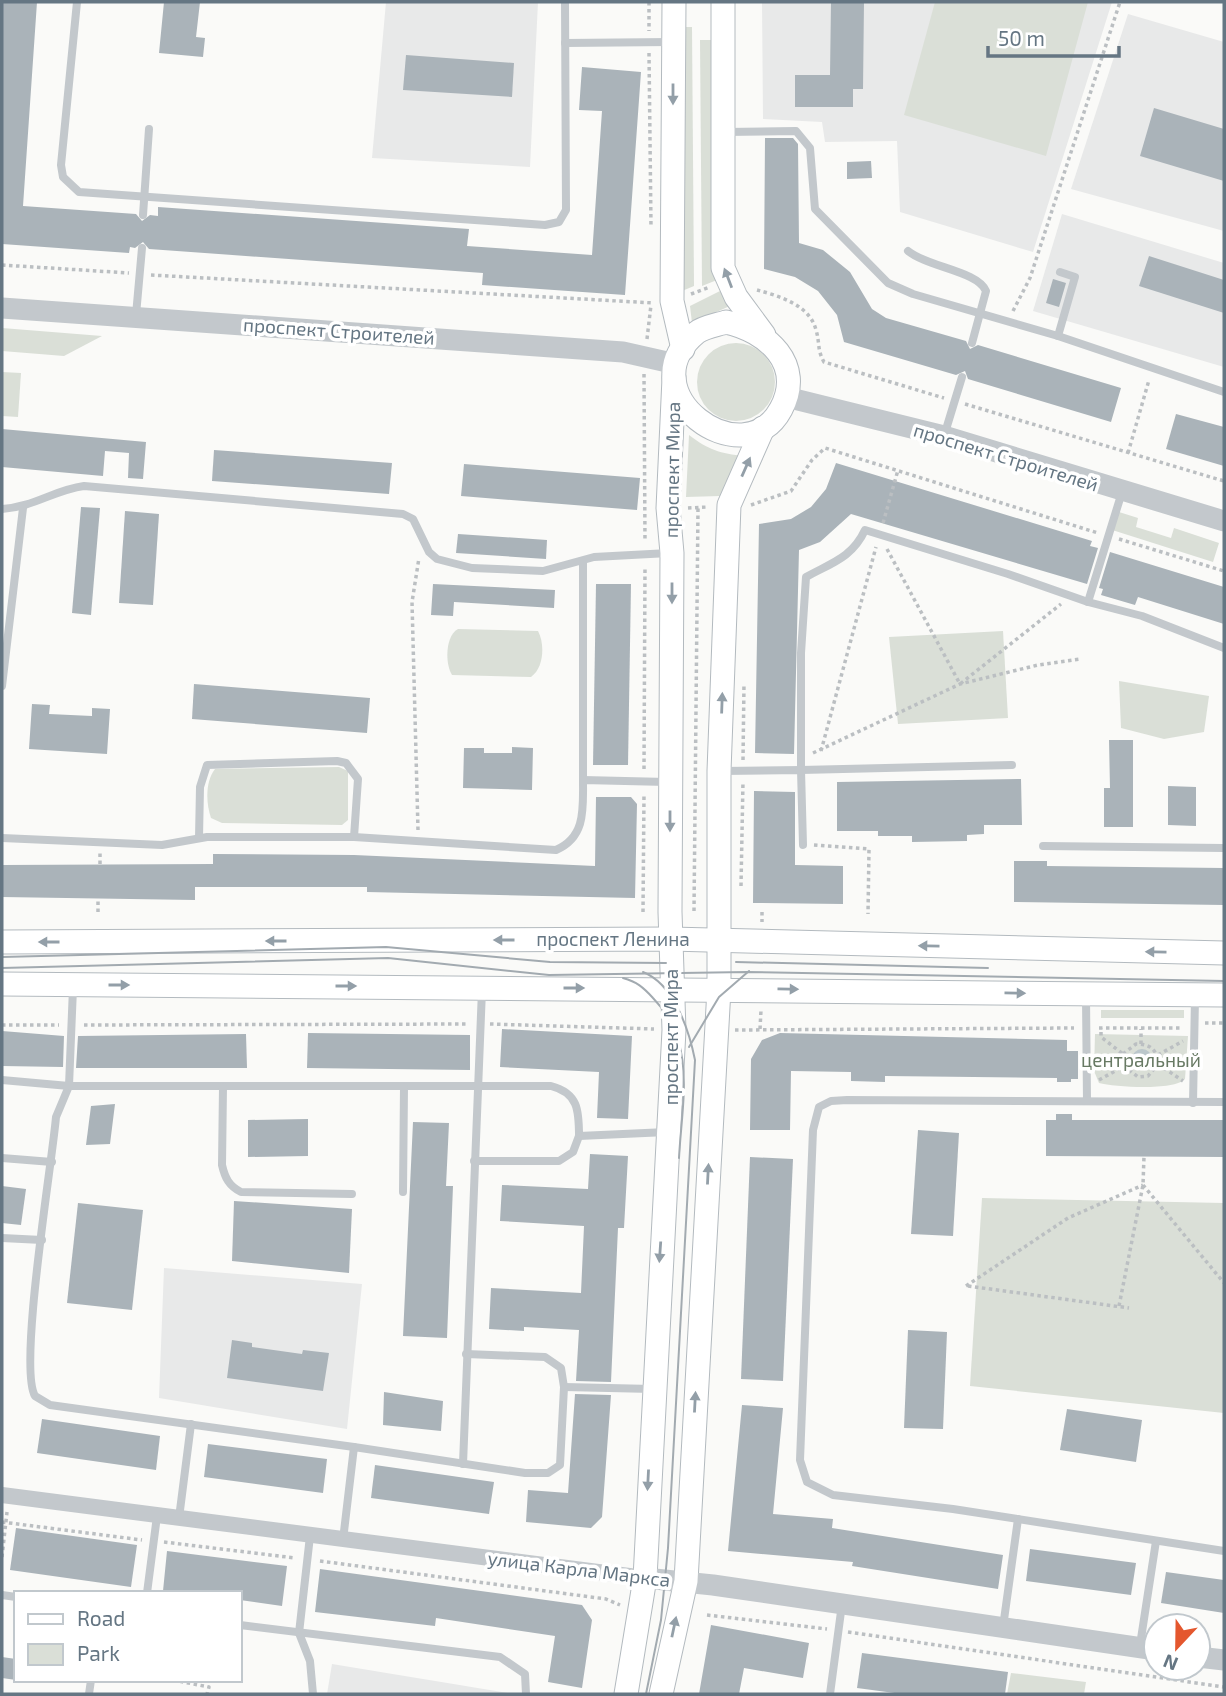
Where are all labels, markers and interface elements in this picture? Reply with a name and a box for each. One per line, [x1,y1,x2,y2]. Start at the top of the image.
scale bar [988,14,1119,58]
text: 50 m [998,25,1045,50]
one-way arrow [668,84,679,106]
one-way arrow [722,267,733,288]
street label: проспект Строителей [243,312,436,349]
street label: проспект Мира [659,402,684,538]
street label: проспект Строителей [911,417,1101,496]
one-way arrow [741,456,752,477]
one-way arrow [666,582,677,604]
one-way arrow [716,692,728,714]
one-way arrow [664,810,676,832]
street label: проспект Ленина [536,927,690,950]
one-way arrow [493,934,515,946]
one-way arrow [265,935,287,947]
one-way arrow [38,936,60,948]
one-way arrow [917,940,939,952]
one-way arrow [1145,946,1167,957]
street label: проспект Мира [659,969,682,1105]
one-way arrow [108,979,130,991]
one-way arrow [336,980,358,992]
one-way arrow [563,982,585,994]
one-way arrow [777,984,799,995]
one-way arrow [1004,987,1026,999]
park label: центральный [1081,1048,1201,1071]
one-way arrow [702,1163,713,1185]
one-way arrow [655,1242,666,1264]
one-way arrow [689,1390,700,1412]
one-way arrow [642,1469,653,1491]
street label: улица Карла Маркса [486,1546,672,1592]
legend [14,1591,242,1682]
text: Road [77,1605,125,1630]
north arrow [1142,1612,1212,1682]
one-way arrow [668,1616,679,1638]
text: Park [77,1640,120,1665]
text: N [1160,1650,1181,1676]

